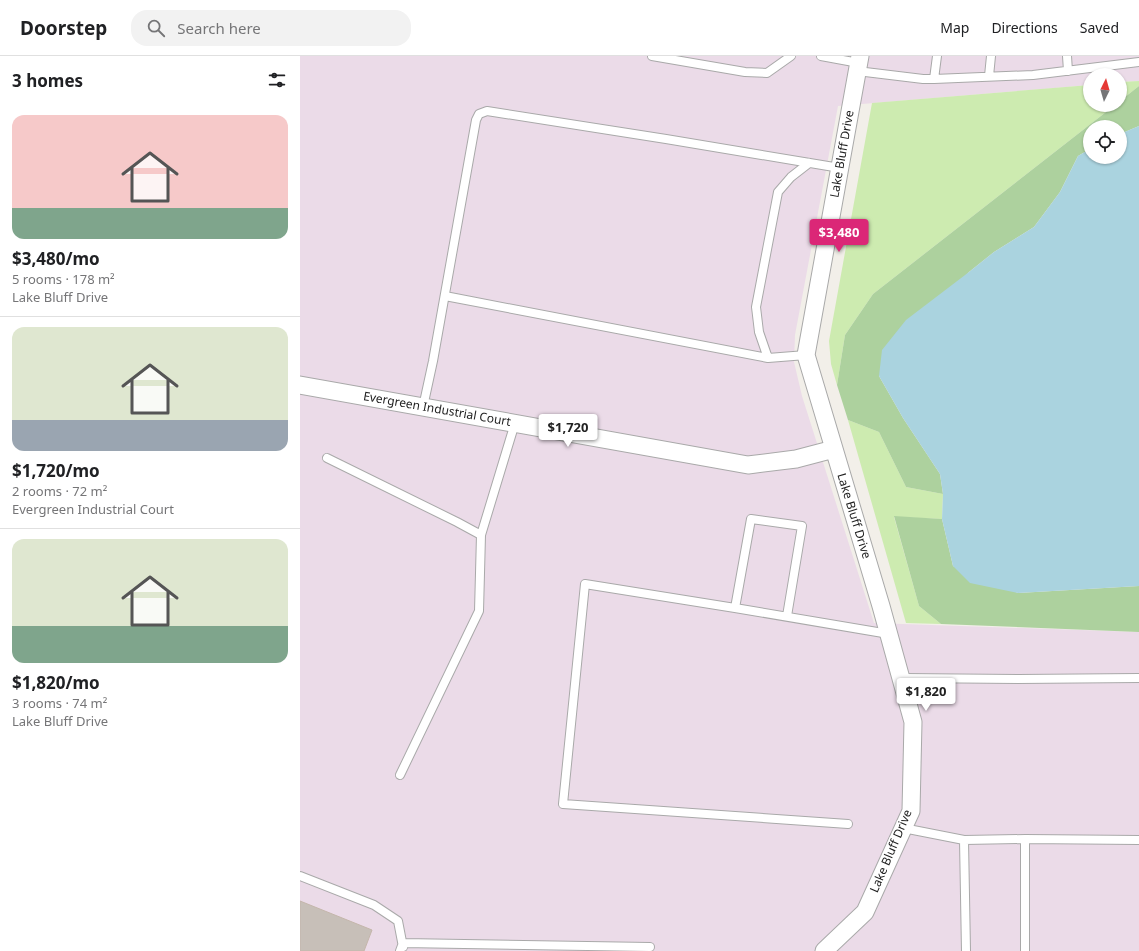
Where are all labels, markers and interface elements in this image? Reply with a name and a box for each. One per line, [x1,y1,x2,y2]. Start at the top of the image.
search box [131,10,411,46]
text: Doorstep [20,15,107,41]
icon: search [145,17,167,39]
text: Search here [177,18,261,38]
text: Map [940,18,969,37]
text: Directions [991,18,1058,37]
text: Saved [1080,18,1119,37]
north arrow [1083,68,1127,112]
map controls [1083,68,1127,164]
text: 3 homes [12,69,83,92]
icon: filters [266,69,288,91]
street label: Lake Bluff Drive [825,109,858,199]
button: locate [1083,120,1127,164]
icon: home [114,141,186,213]
pin: $3,480 [806,219,872,253]
text: $3,480 [819,223,859,241]
text: $3,480/mo [12,247,100,270]
text: 5 rooms · 178 m² [12,270,115,288]
text: Lake Bluff Drive [12,288,108,306]
icon: home [114,353,186,425]
street label: Evergreen Industrial Court [362,387,513,430]
pin: $1,720 [535,414,601,448]
text: $1,720 [548,418,588,436]
text: $1,720/mo [12,459,100,482]
street label: Lake Bluff Drive [833,471,876,561]
text: 2 rooms · 72 m² [12,482,107,500]
text: Evergreen Industrial Court [12,500,174,518]
icon: home [114,565,186,637]
text: $1,820/mo [12,671,100,694]
pin: $1,820 [893,678,959,712]
text: $1,820 [906,682,946,700]
text: 3 rooms · 74 m² [12,694,107,712]
text: Lake Bluff Drive [12,712,108,730]
street label: Lake Bluff Drive [865,806,916,895]

